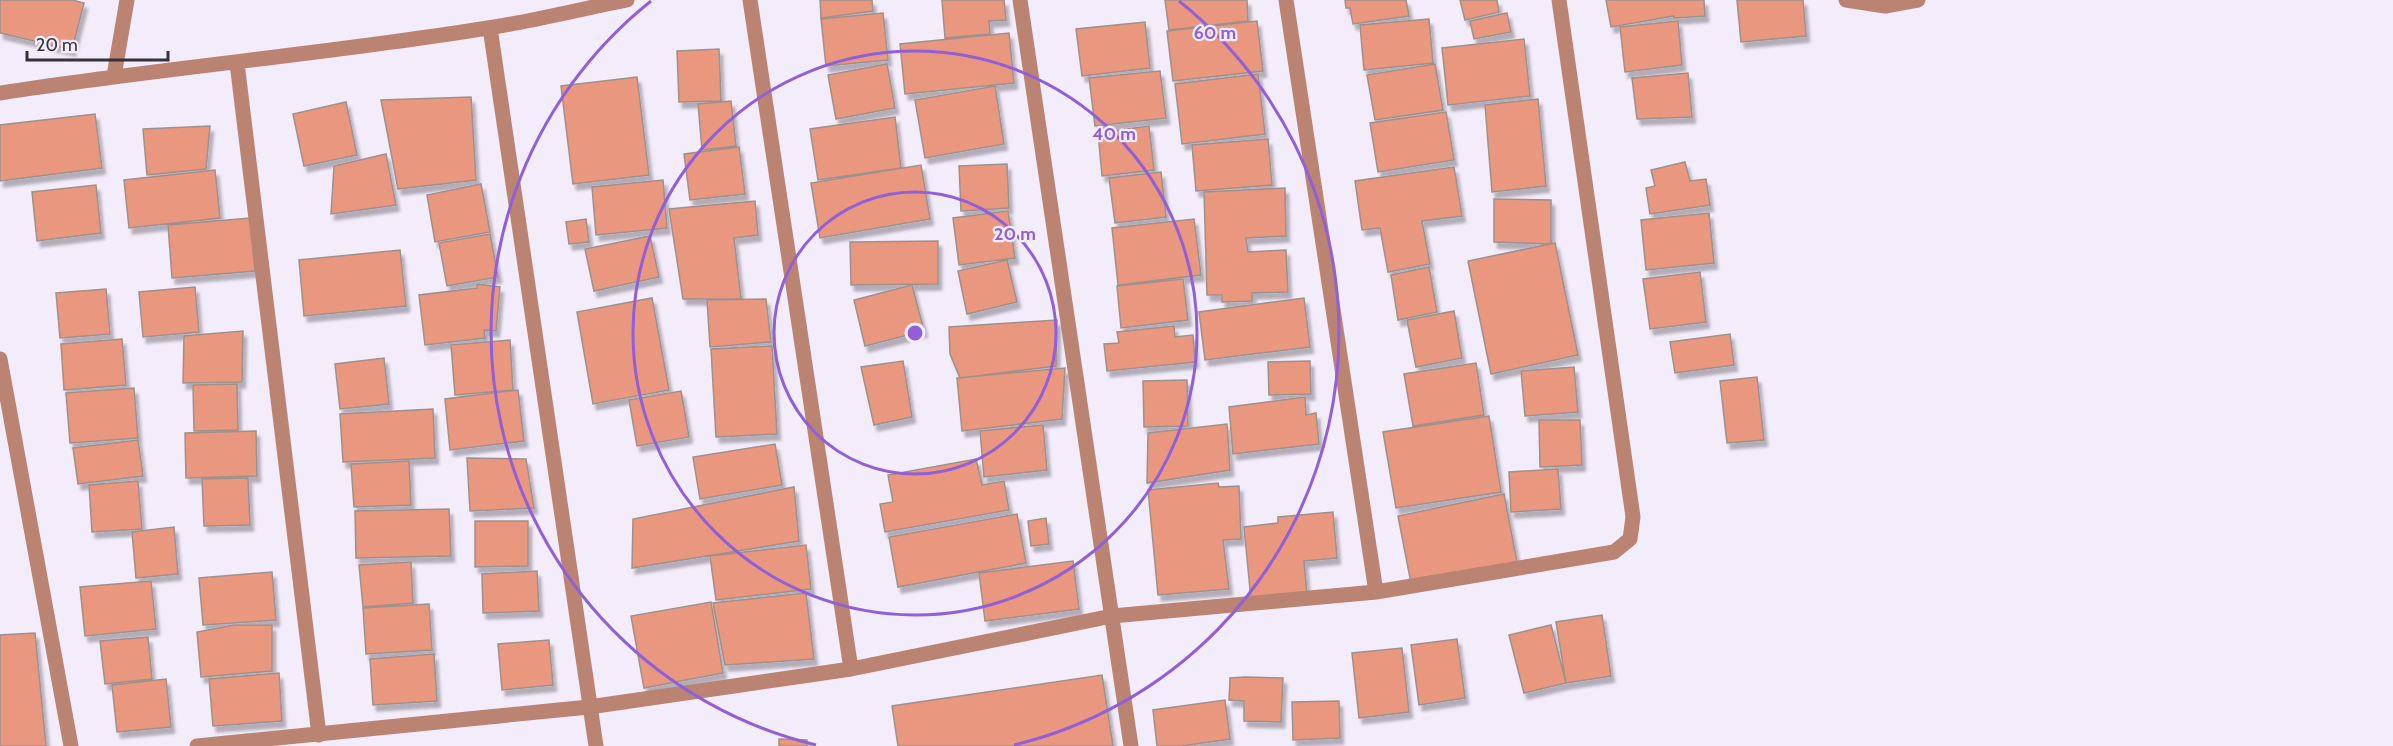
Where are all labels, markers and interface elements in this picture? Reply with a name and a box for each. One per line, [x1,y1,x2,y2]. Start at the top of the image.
text: 60 m [1194,22,1236,44]
scale bar [27,24,168,62]
text: 20 m [36,34,78,56]
text: 40 m [1092,123,1136,145]
text: 20 m [994,223,1036,245]
centre of rings [905,323,925,343]

